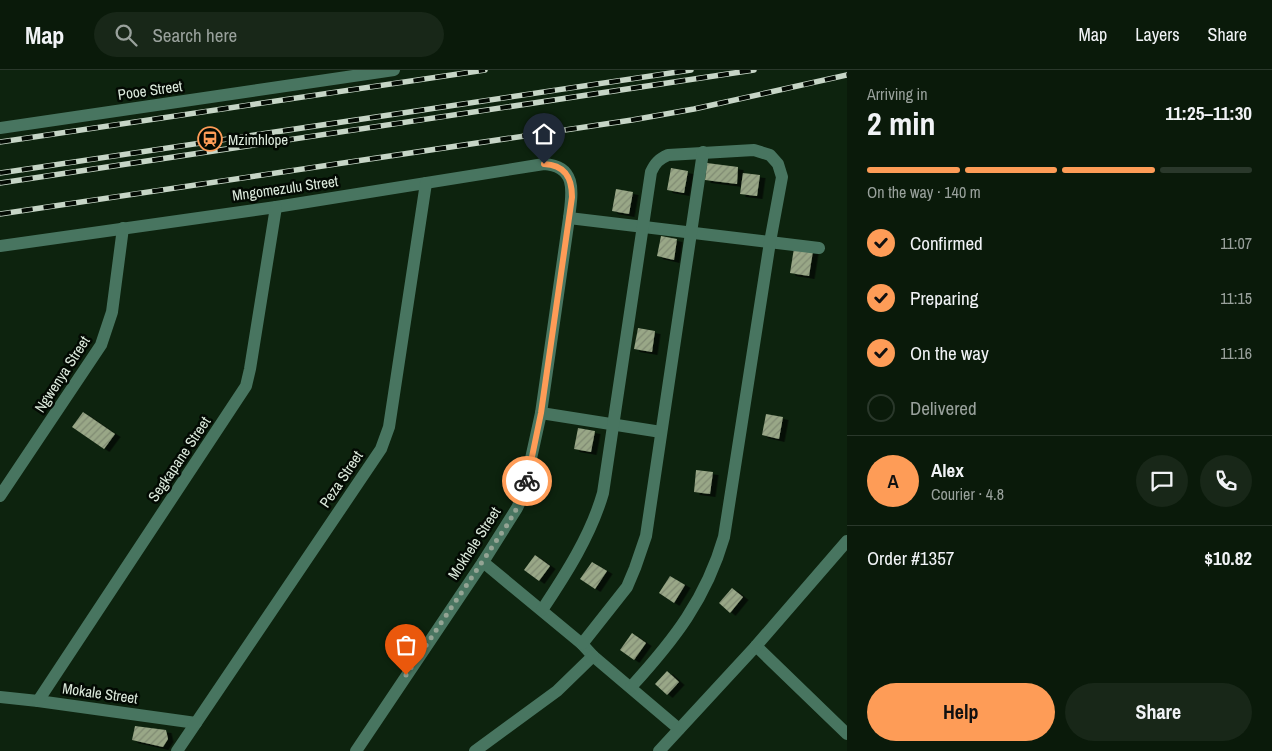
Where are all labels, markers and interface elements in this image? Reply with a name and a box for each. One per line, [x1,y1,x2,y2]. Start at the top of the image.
search box [94,12,444,57]
text: Map [25,19,64,51]
icon: search [112,21,140,49]
text: Search here [152,22,237,48]
text: Map [1079,22,1107,47]
text: Layers [1135,22,1180,47]
text: Share [1208,22,1247,47]
street label: Pooe Street [116,75,184,105]
text: Arriving in [867,83,928,105]
text: 11:25–11:30 [1165,100,1252,126]
text: 2 min [867,102,936,145]
pin [523,113,565,164]
icon: home [530,120,558,148]
station icon: Mzimhlope [197,126,223,152]
place label: Mzimhlope [228,129,288,150]
street label: Mngomezulu Street [231,170,340,206]
text: On the way · 140 m [867,181,981,203]
icon: check [867,229,895,257]
text: Confirmed [910,230,983,256]
text: 11:07 [1220,232,1252,254]
icon: check [867,284,895,312]
text: Preparing [910,285,978,311]
text: 11:15 [1220,287,1252,309]
street label: Ngwenya Street [29,331,95,416]
icon: check [867,339,895,367]
text: On the way [910,340,989,366]
text: 11:16 [1220,342,1252,364]
text: Delivered [910,395,977,421]
street label: Segkapane Street [143,412,216,506]
street label: Peza Street [314,446,368,512]
button: chat [1136,455,1188,507]
button: phone [1200,455,1252,507]
courier [502,456,552,506]
text: Alex [931,457,964,483]
icon: bike [513,467,541,495]
text: A [887,468,899,494]
text: Courier · 4.8 [931,483,1004,505]
street label: Mokhele Street [443,502,506,583]
text: Order #1357 [867,545,954,571]
text: $10.82 [1204,545,1252,571]
pin [385,624,427,675]
icon: bag [392,631,420,659]
street label: Mokale Street [61,677,140,709]
button: Help [867,683,1055,741]
button: Share [1065,683,1252,741]

